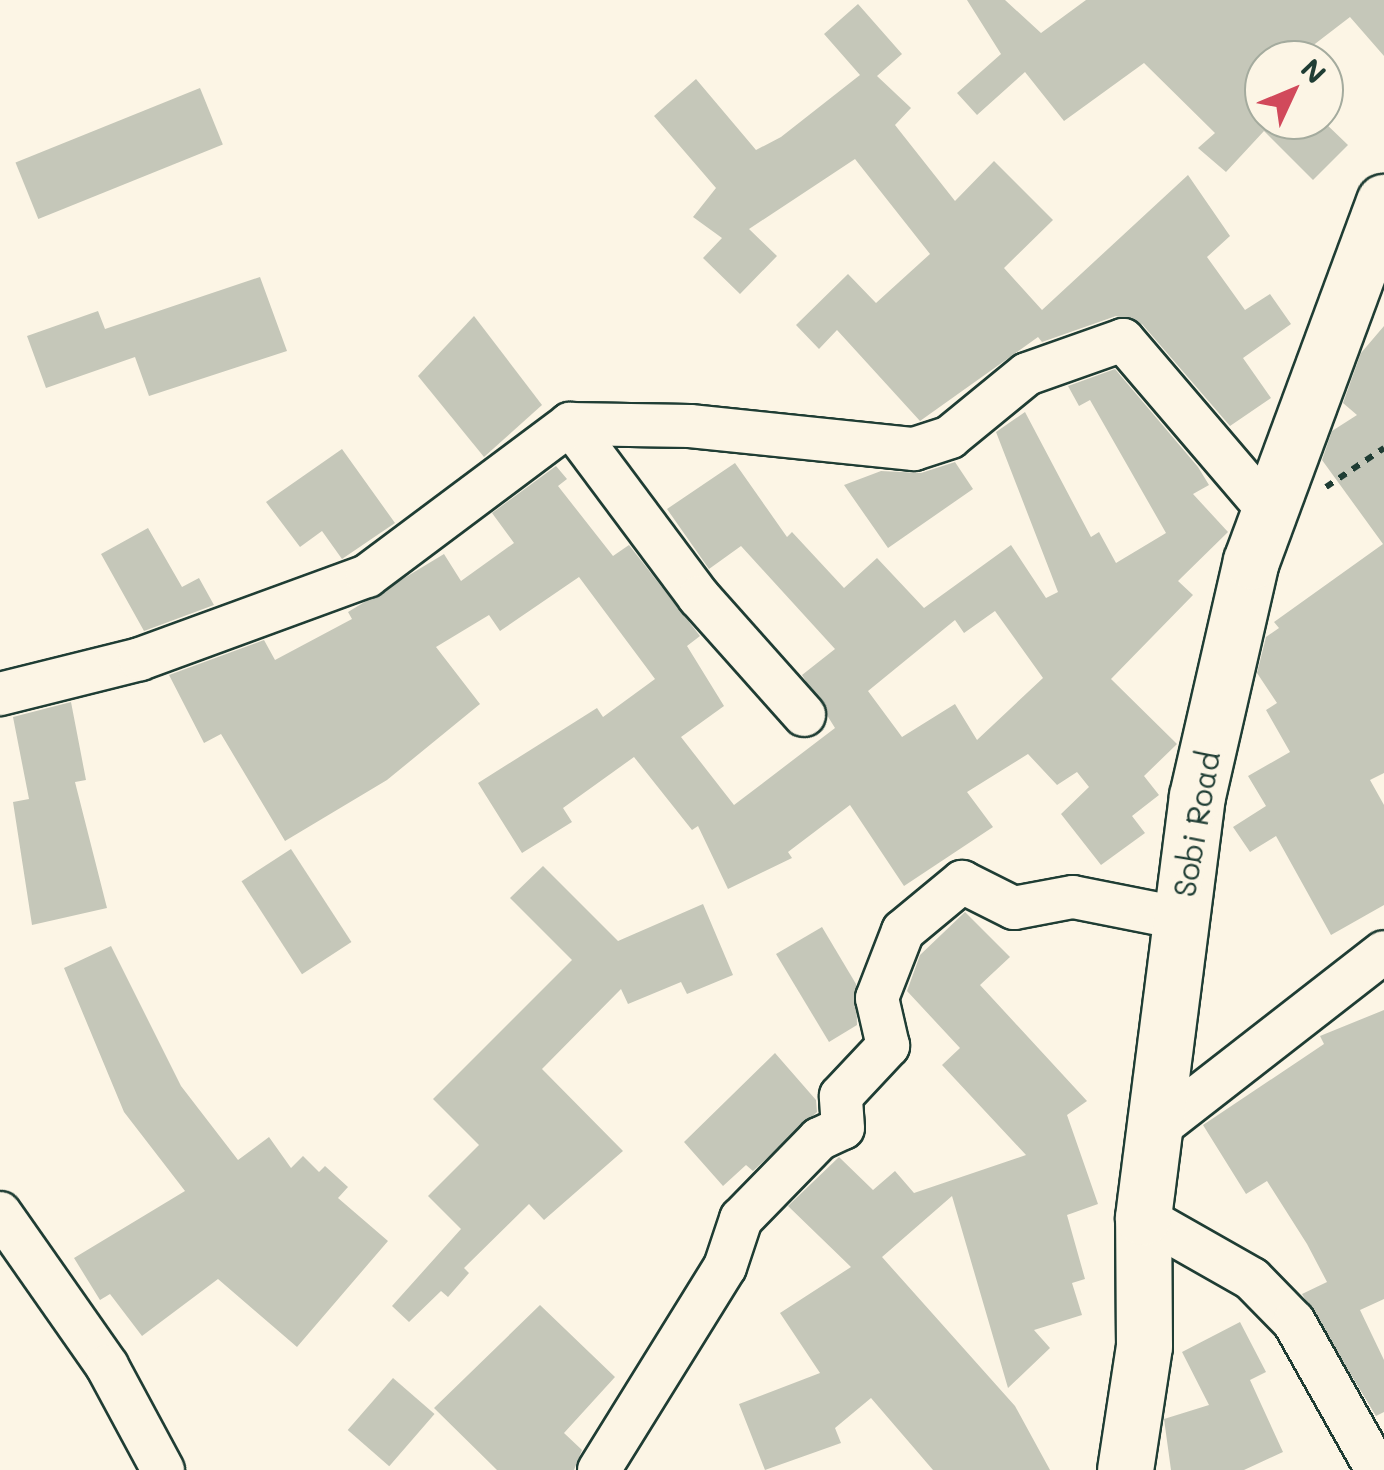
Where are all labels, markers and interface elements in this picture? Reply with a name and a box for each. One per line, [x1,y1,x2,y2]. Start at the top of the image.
north arrow [1244,40,1344,140]
text: N [1294,50,1334,91]
street label: Sobi Road [1165,748,1227,900]

